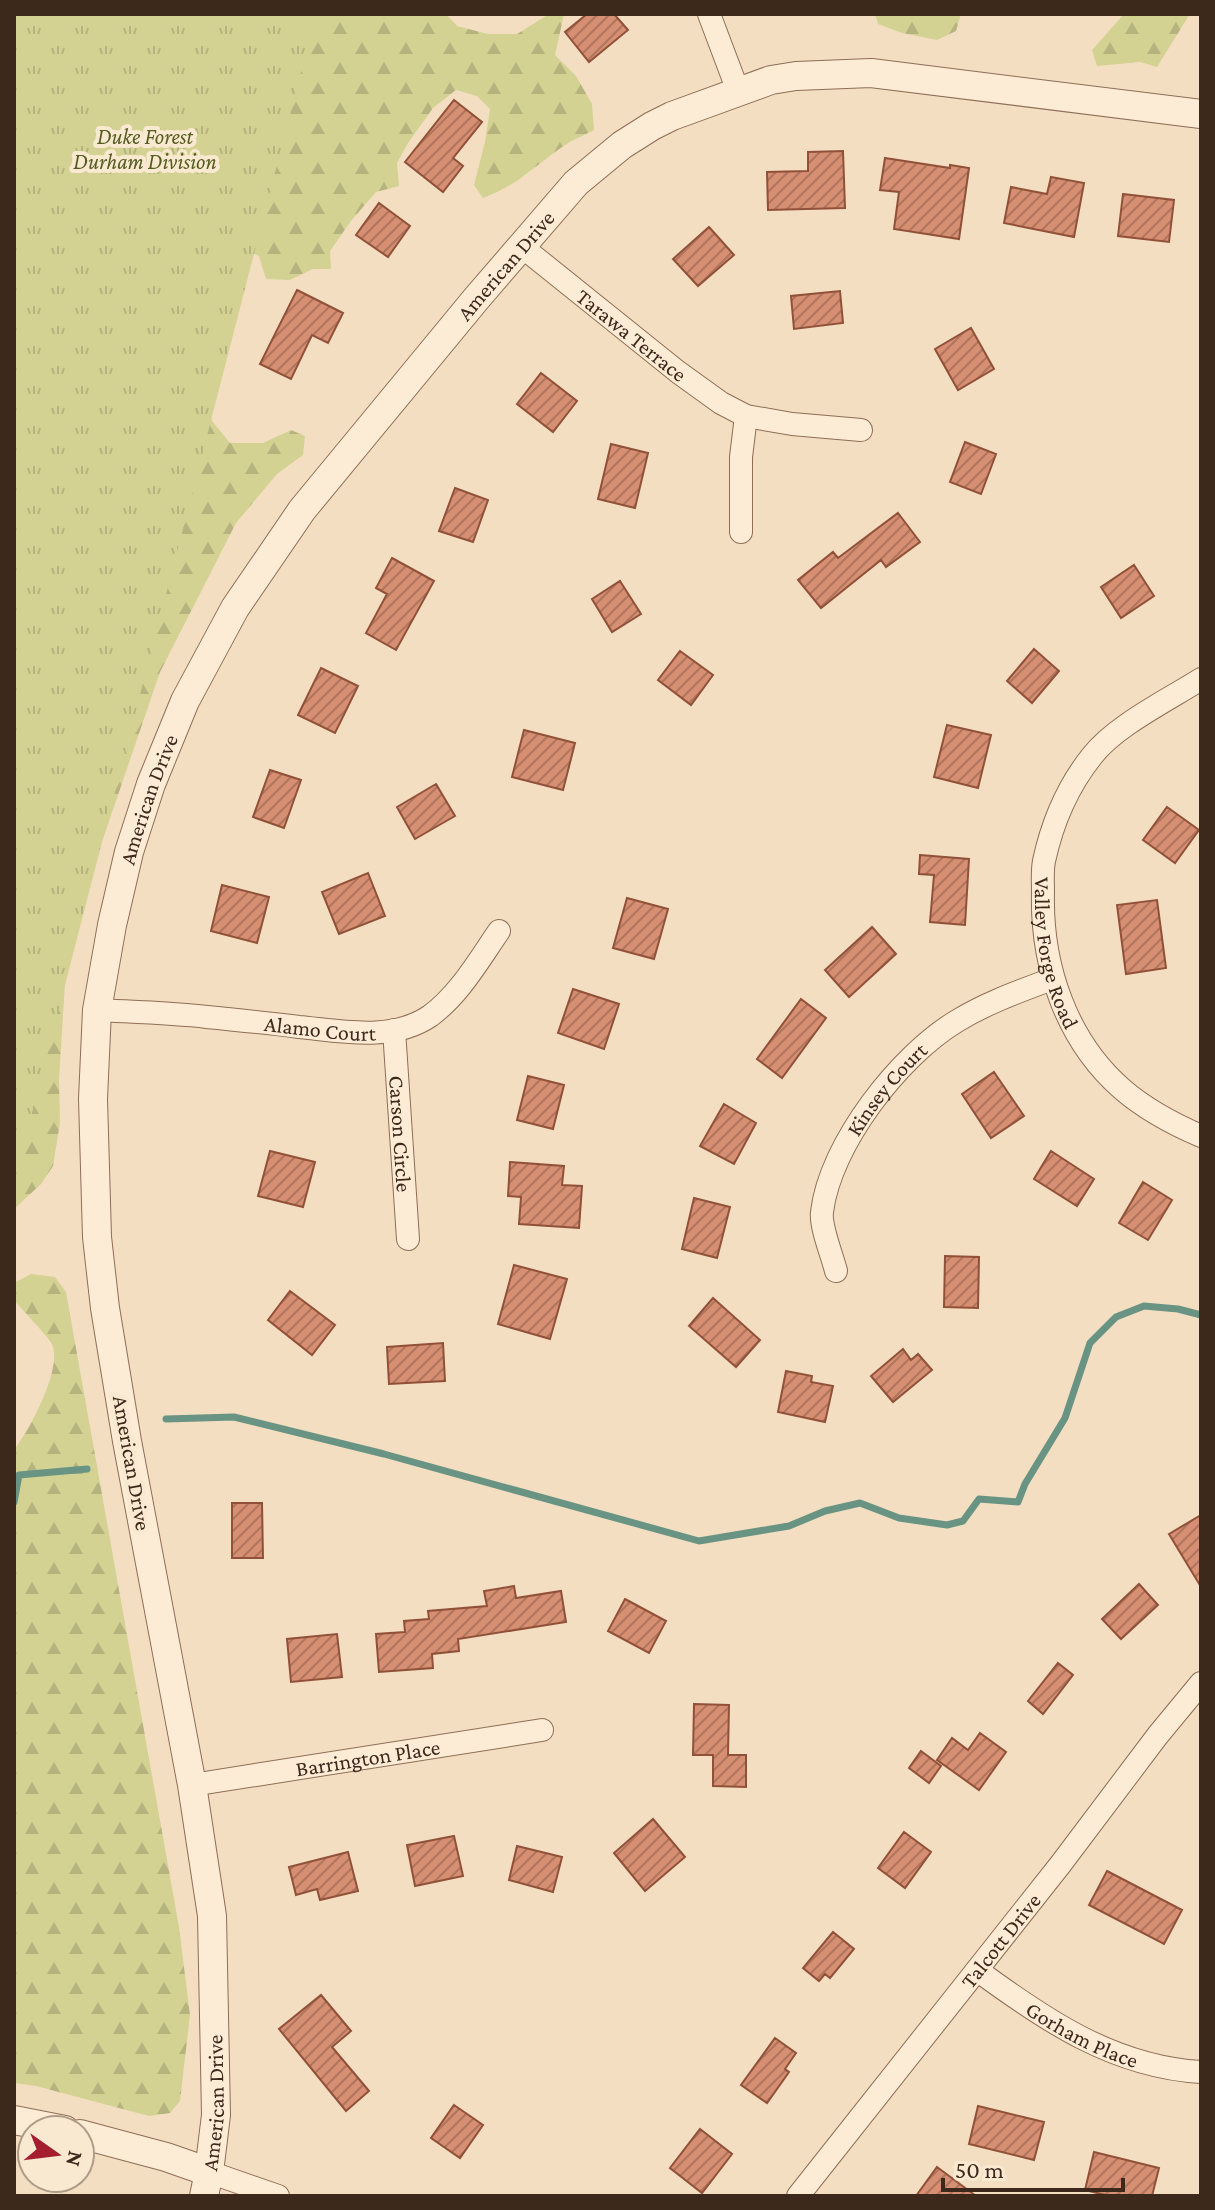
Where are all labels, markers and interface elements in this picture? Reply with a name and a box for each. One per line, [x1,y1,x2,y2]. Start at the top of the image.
park label: Duke Forest Durham Division [73,124,217,174]
street label: American Drive [451,205,559,325]
street label: Tarawa Terrace [572,283,692,387]
street label: American Drive [114,731,182,867]
street label: Valley Forge Road [1030,877,1085,1033]
street label: Alamo Court [263,1010,377,1045]
street label: Kinsey Court [841,1036,932,1140]
street label: Carson Circle [385,1075,417,1193]
street label: American Drive [108,1394,156,1532]
street label: Barrington Place [294,1734,442,1781]
street label: Talcott Drive [955,1888,1045,1993]
street label: Gorham Place [1022,1996,1141,2072]
street label: American Drive [197,2034,229,2172]
north arrow [16,2114,96,2194]
scale bar [943,2142,1123,2192]
text: N [61,2148,89,2169]
text: 50 m [955,2156,1004,2183]

